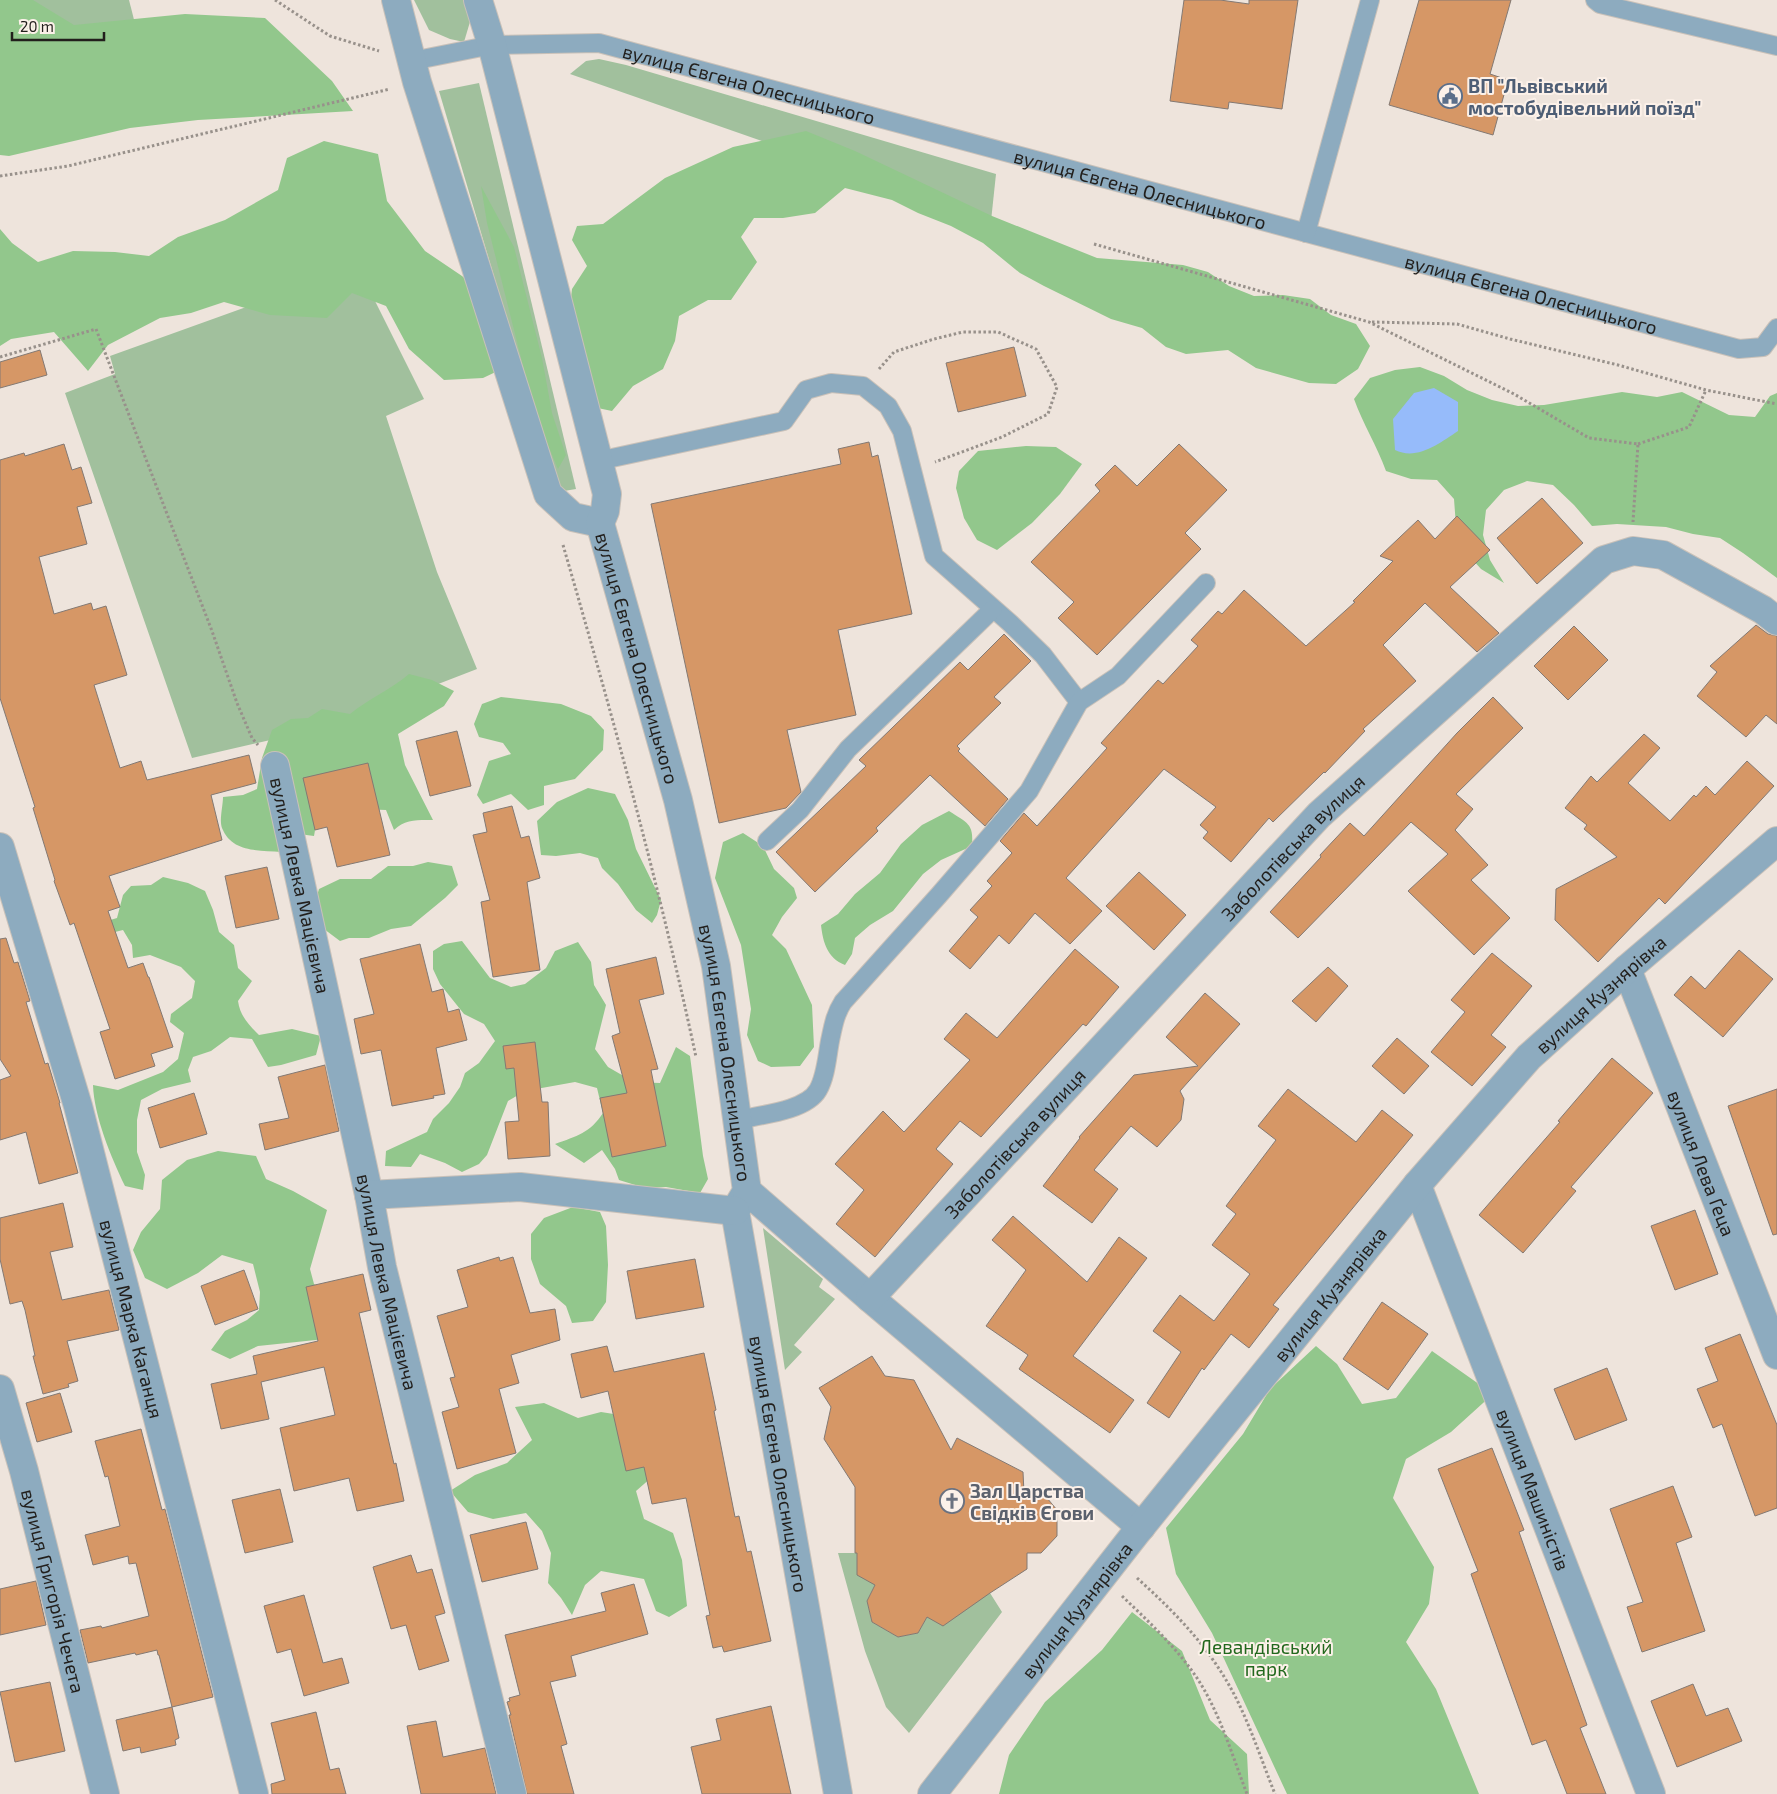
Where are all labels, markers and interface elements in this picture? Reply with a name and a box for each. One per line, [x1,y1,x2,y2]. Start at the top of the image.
scale bar [12,10,105,42]
text: 20 m [20,17,54,35]
street label: вулиця Євгена Олесницького [620,38,878,128]
place label: ВП "Львівський мостобудівельний поїзд" [1468,74,1701,119]
public building icon: ВП "Львівський мостобудівельний поїзд" [1437,83,1463,109]
street label: вулиця Євгена Олесницького [1011,143,1269,233]
street label: вулиця Євгена Олесницького [1403,248,1660,338]
street label: вулиця Євгена Олесницького [592,530,684,786]
street label: Заболотівська вулиця [1216,769,1369,925]
street label: вулиця Левка Мацієвича [266,775,336,996]
street label: вулиця Євгена Олесницького [695,922,757,1183]
street label: вулиця Кузнярівка [1530,930,1670,1058]
street label: Заболотівська вулиця [939,1063,1089,1222]
street label: вулиця Лева Ґеца [1664,1087,1741,1239]
street label: вулиця Левка Мацієвича [353,1171,423,1392]
street label: вулиця Марка Каганця [96,1217,169,1421]
street label: вулиця Кузнярівка [1268,1221,1391,1366]
street label: вулиця Євгена Олесницького [746,1334,814,1594]
street label: вулиця Машиністів [1493,1405,1575,1573]
place label: Зал Царства Свідків Єгови [970,1479,1094,1524]
street label: вулиця Григорія Чечета [17,1486,91,1695]
church icon: Зал Царства Свідків Єгови [939,1488,965,1514]
street label: вулиця Кузнярівка [1016,1537,1137,1682]
park label: Левандівський парк [1200,1635,1332,1680]

